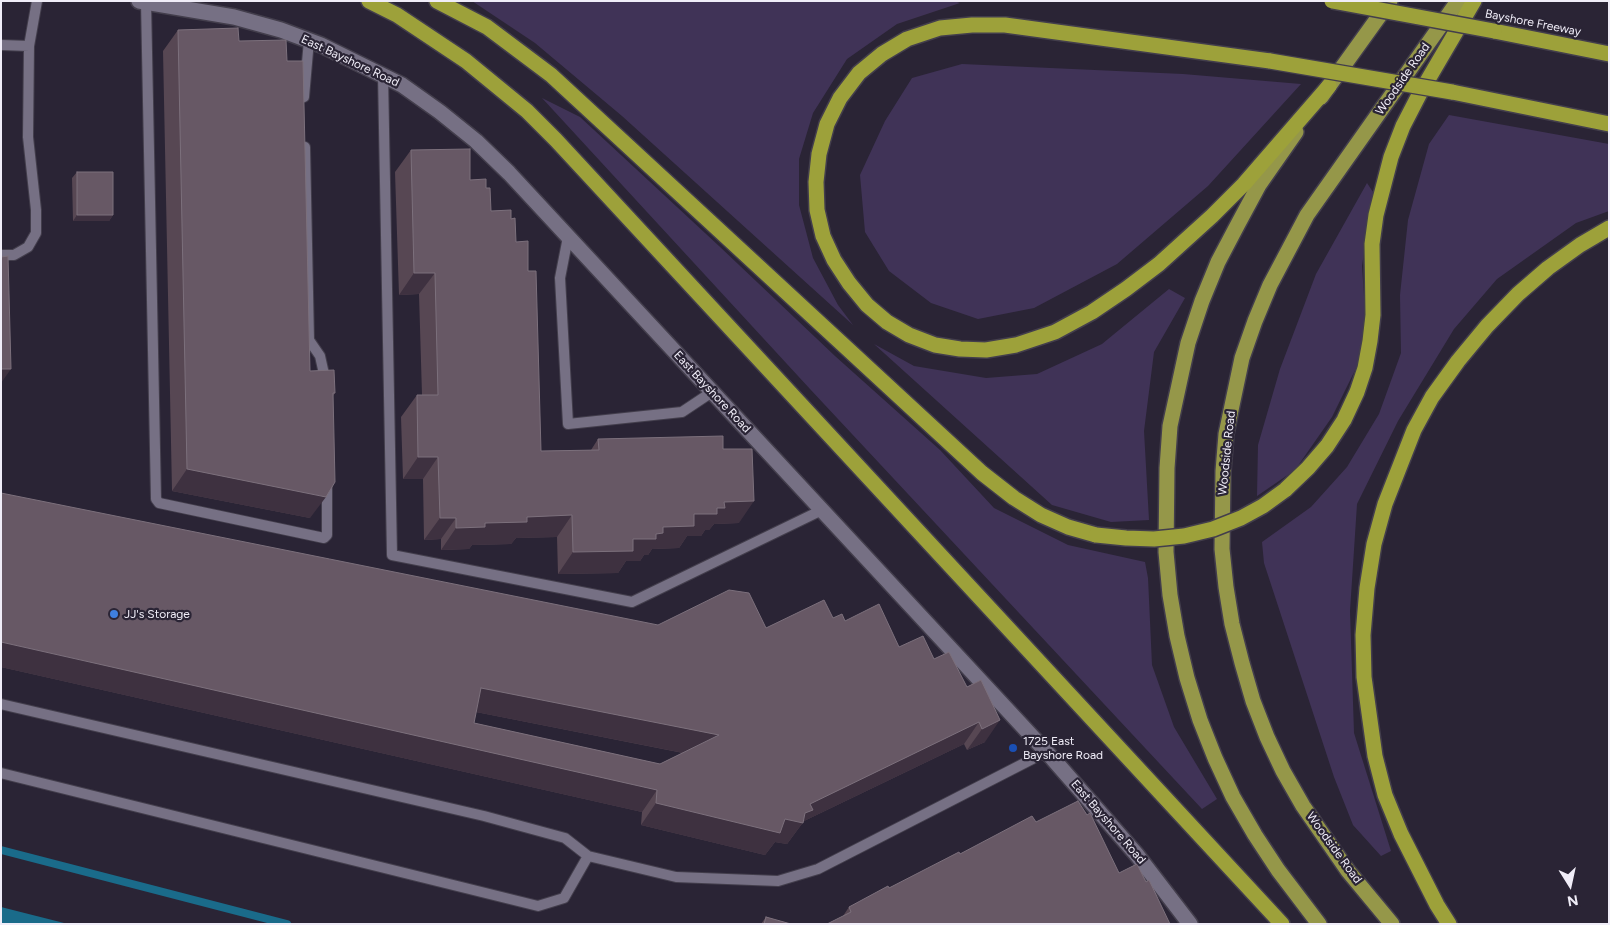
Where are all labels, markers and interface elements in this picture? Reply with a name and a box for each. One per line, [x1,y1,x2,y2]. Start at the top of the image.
street label: Bayshore Freeway [1484,7,1582,39]
street label: East Bayshore Road [299,32,401,90]
street label: Woodside Road [1373,40,1433,118]
street label: East Bayshore Road [670,348,754,436]
street label: Woodside Road [1215,410,1239,496]
place label: JJ's Storage [124,607,190,621]
marker: JJ's Storage [108,608,120,620]
place label: 1725 East Bayshore Road [1023,734,1103,762]
marker: 1725 East Bayshore Road [1007,742,1019,754]
street label: East Bayshore Road [1068,777,1148,867]
street label: Woodside Road [1303,810,1365,886]
north arrow [1545,860,1595,910]
text: N [1566,891,1580,910]

